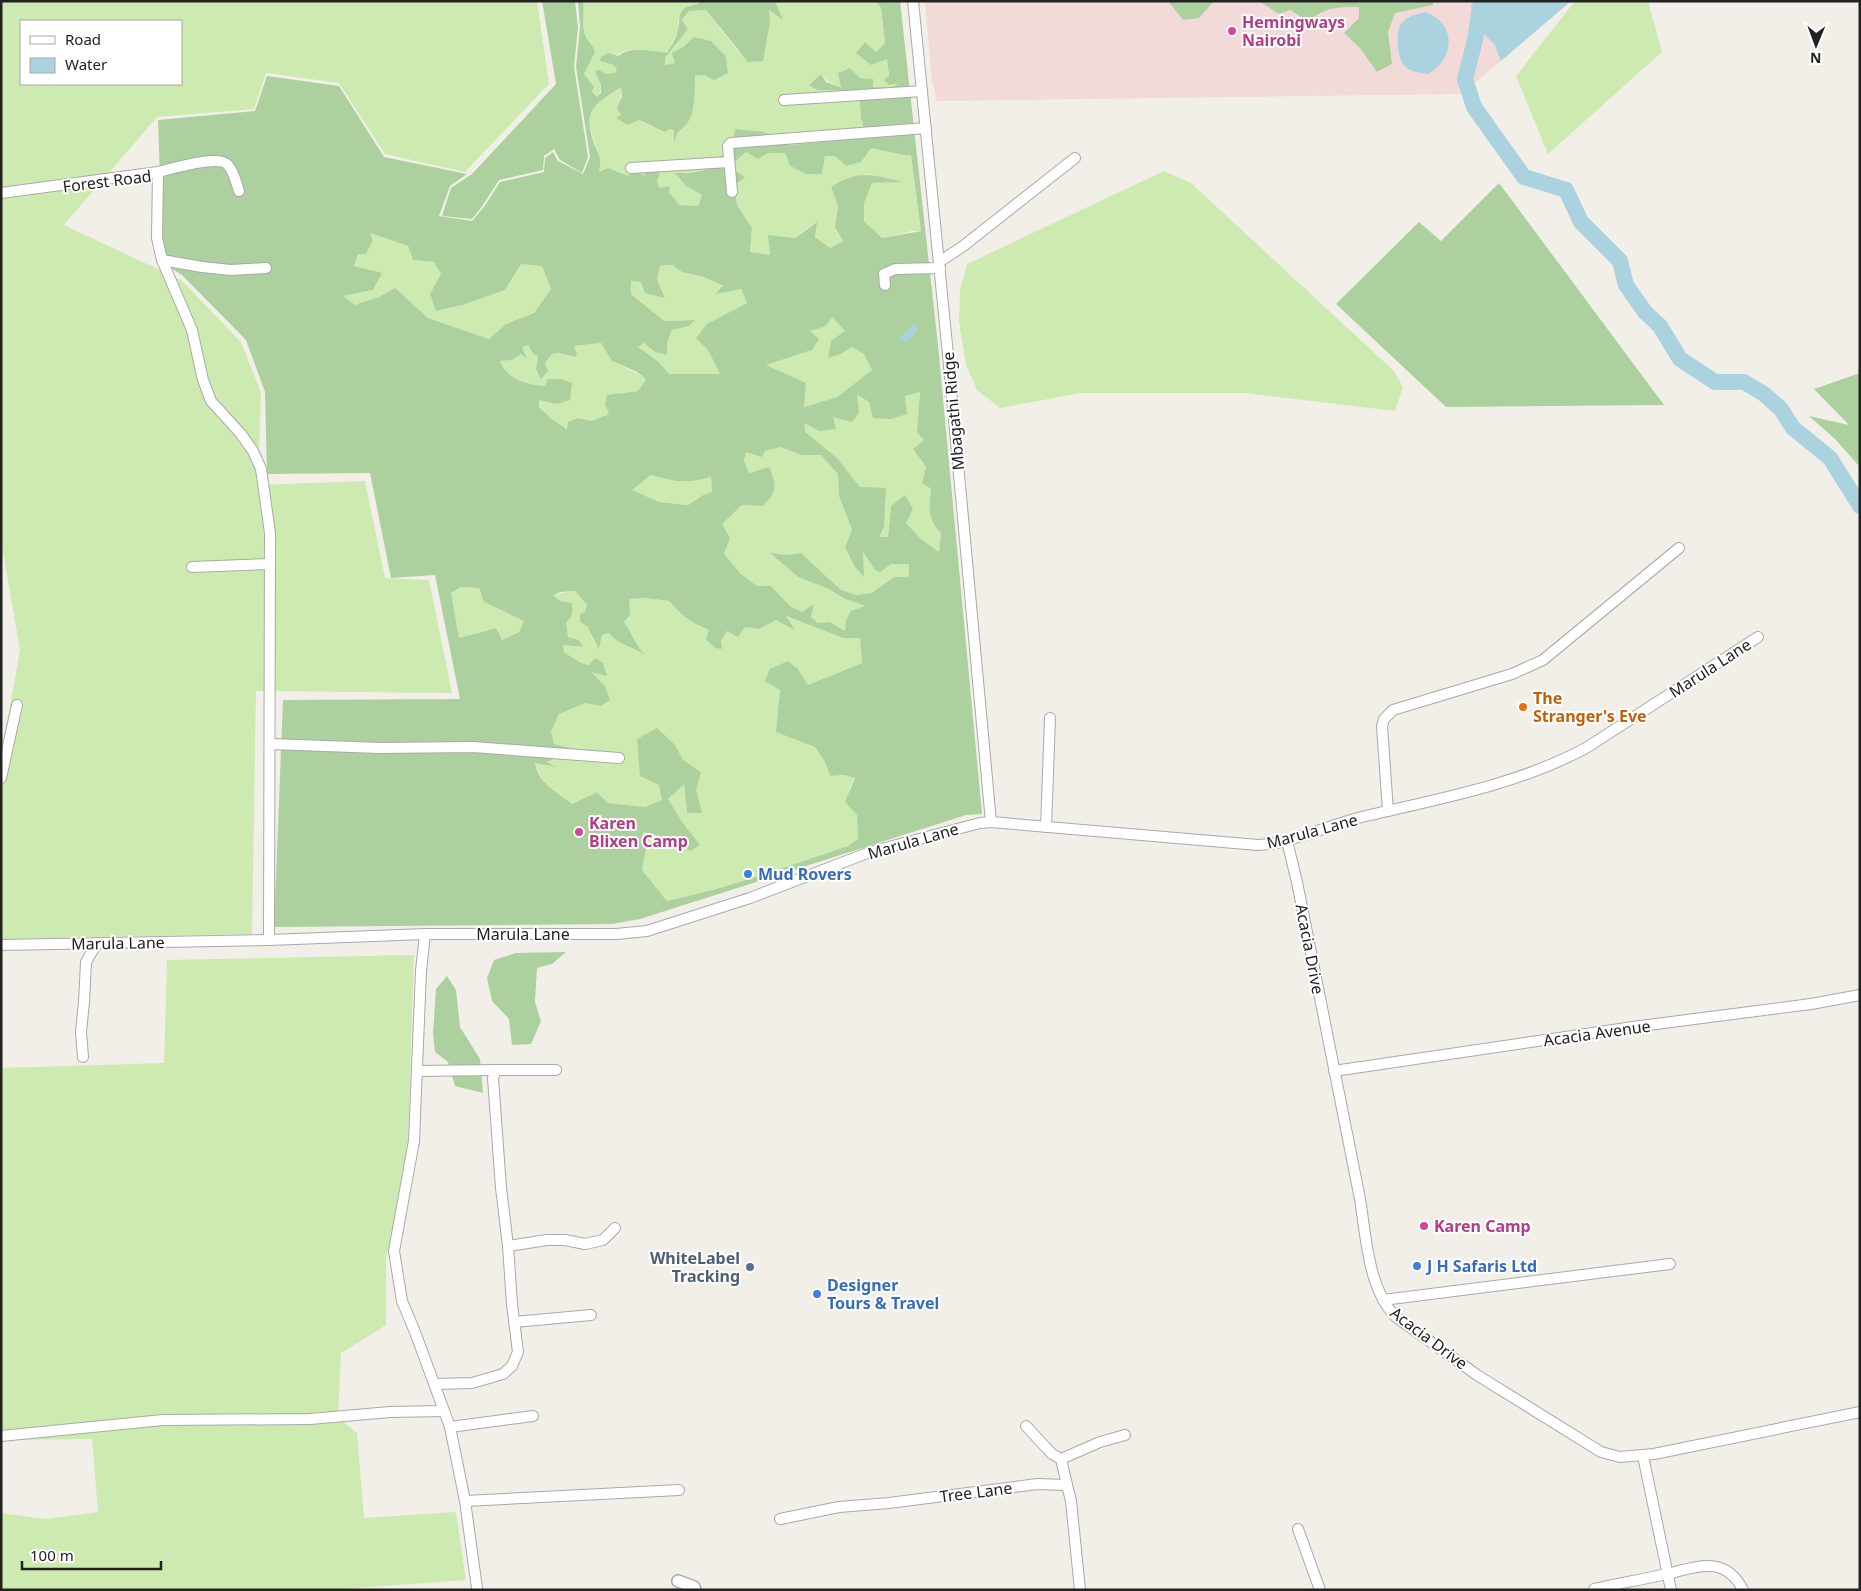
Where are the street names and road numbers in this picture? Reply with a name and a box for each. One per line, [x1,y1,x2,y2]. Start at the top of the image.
street label: Forest Road [61,165,153,197]
street label: Mbagathi Ridge [937,351,969,471]
street label: Marula Lane [1665,633,1755,703]
street label: Marula Lane [1264,808,1360,854]
street label: Marula Lane [865,818,961,864]
street label: Acacia Drive [1290,902,1330,996]
street label: Marula Lane [476,923,570,945]
street label: Marula Lane [71,931,165,955]
street label: Acacia Avenue [1542,1015,1652,1051]
street label: Acacia Drive [1386,1302,1472,1374]
street label: Tree Lane [938,1477,1014,1507]

